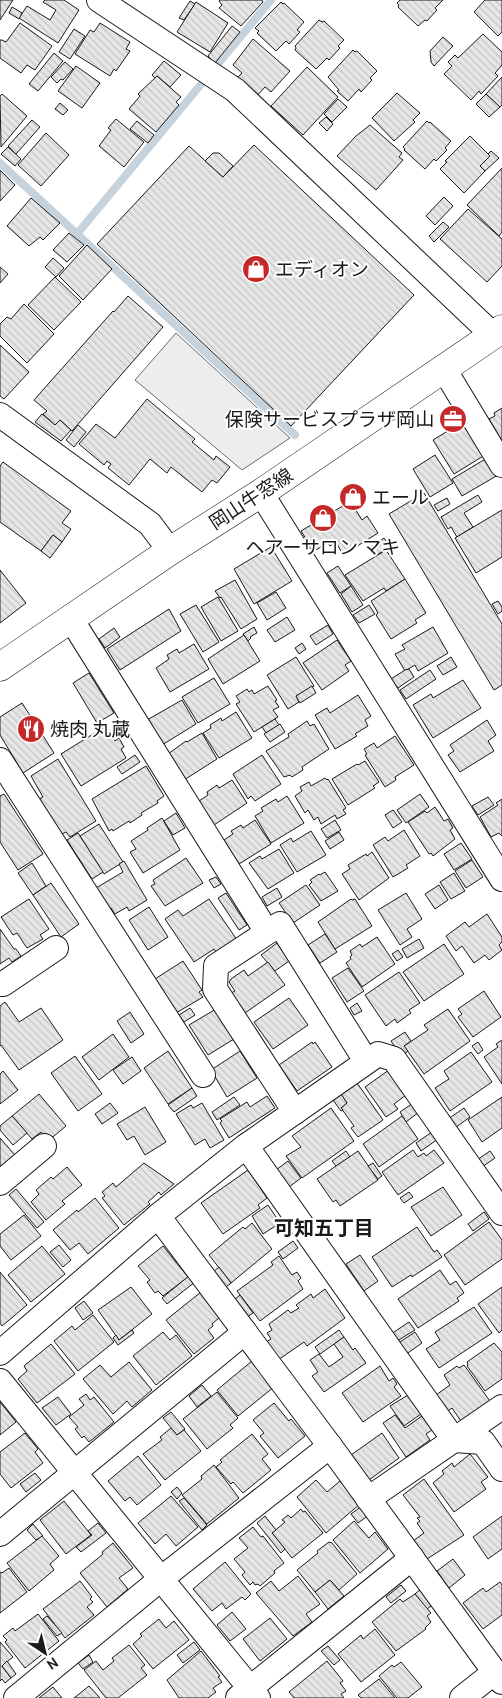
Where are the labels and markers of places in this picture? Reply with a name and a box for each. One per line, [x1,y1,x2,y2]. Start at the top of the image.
shop icon: エディオン [241,254,271,284]
place label: エディオン [275,258,369,281]
office icon: 保険サービスプラザ岡山 [438,404,468,434]
place label: 保険サービスプラザ岡山 [225,408,434,431]
shop icon: エール [338,482,368,512]
place label: エール [372,486,429,509]
shop icon: ヘアーサロン マキ [308,503,338,533]
place label: ヘアーサロン マキ [246,536,400,559]
restaurant icon: 焼肉 丸蔵 [16,714,46,744]
place label: 焼肉 丸蔵 [50,718,130,741]

